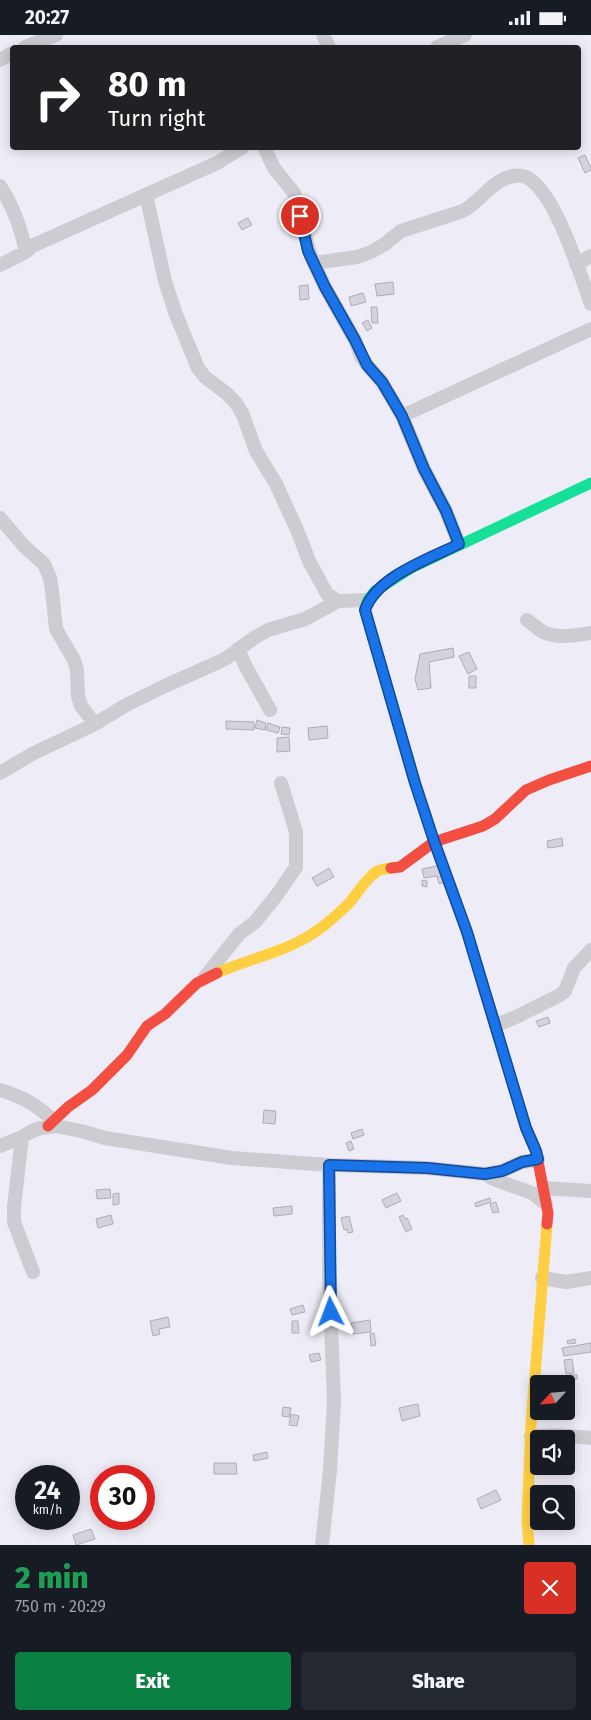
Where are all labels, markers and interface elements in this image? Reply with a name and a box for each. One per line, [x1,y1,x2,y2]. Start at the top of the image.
text: 20:27 [25,6,69,29]
text: 80 m [108,63,187,105]
icon: right [25,65,90,130]
text: Turn right [108,105,205,132]
pin [279,195,321,237]
icon: arrive [286,202,314,230]
position arrow [304,1285,356,1337]
north arrow [530,1375,575,1420]
map controls [530,1375,575,1530]
button: sound [530,1430,575,1475]
speed limit sign: 30 [90,1465,155,1530]
text: 24 [34,1476,61,1506]
button: search [530,1485,575,1530]
text: km/h [33,1503,62,1517]
text: 2 min [15,1560,88,1596]
button: close [524,1562,576,1614]
text: 750 m · 20:29 [15,1597,106,1616]
button: Exit [15,1652,291,1710]
button: Share [301,1652,576,1710]

